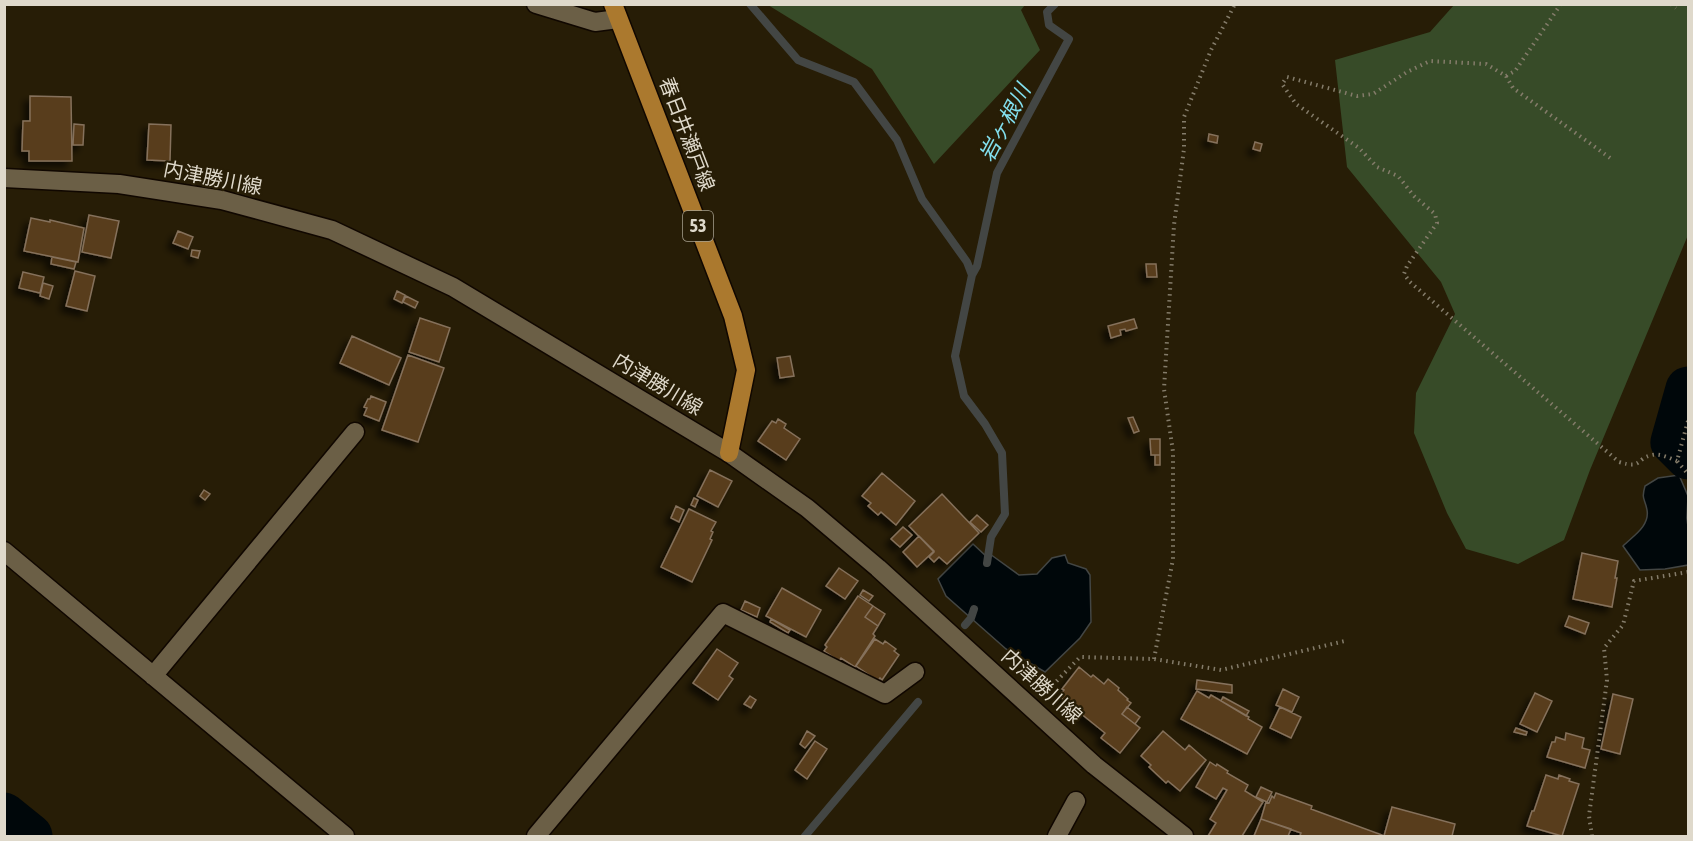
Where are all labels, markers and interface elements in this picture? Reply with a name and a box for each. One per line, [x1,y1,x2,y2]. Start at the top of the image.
street label: 春日井瀬戸線 [655,74,720,194]
water label: 岩ヶ根川 [974,78,1035,165]
street label: 内津勝川線 [162,157,264,198]
road number: 53 [683,211,713,241]
street label: 内津勝川線 [609,348,707,419]
street label: 内津勝川線 [997,644,1087,728]

